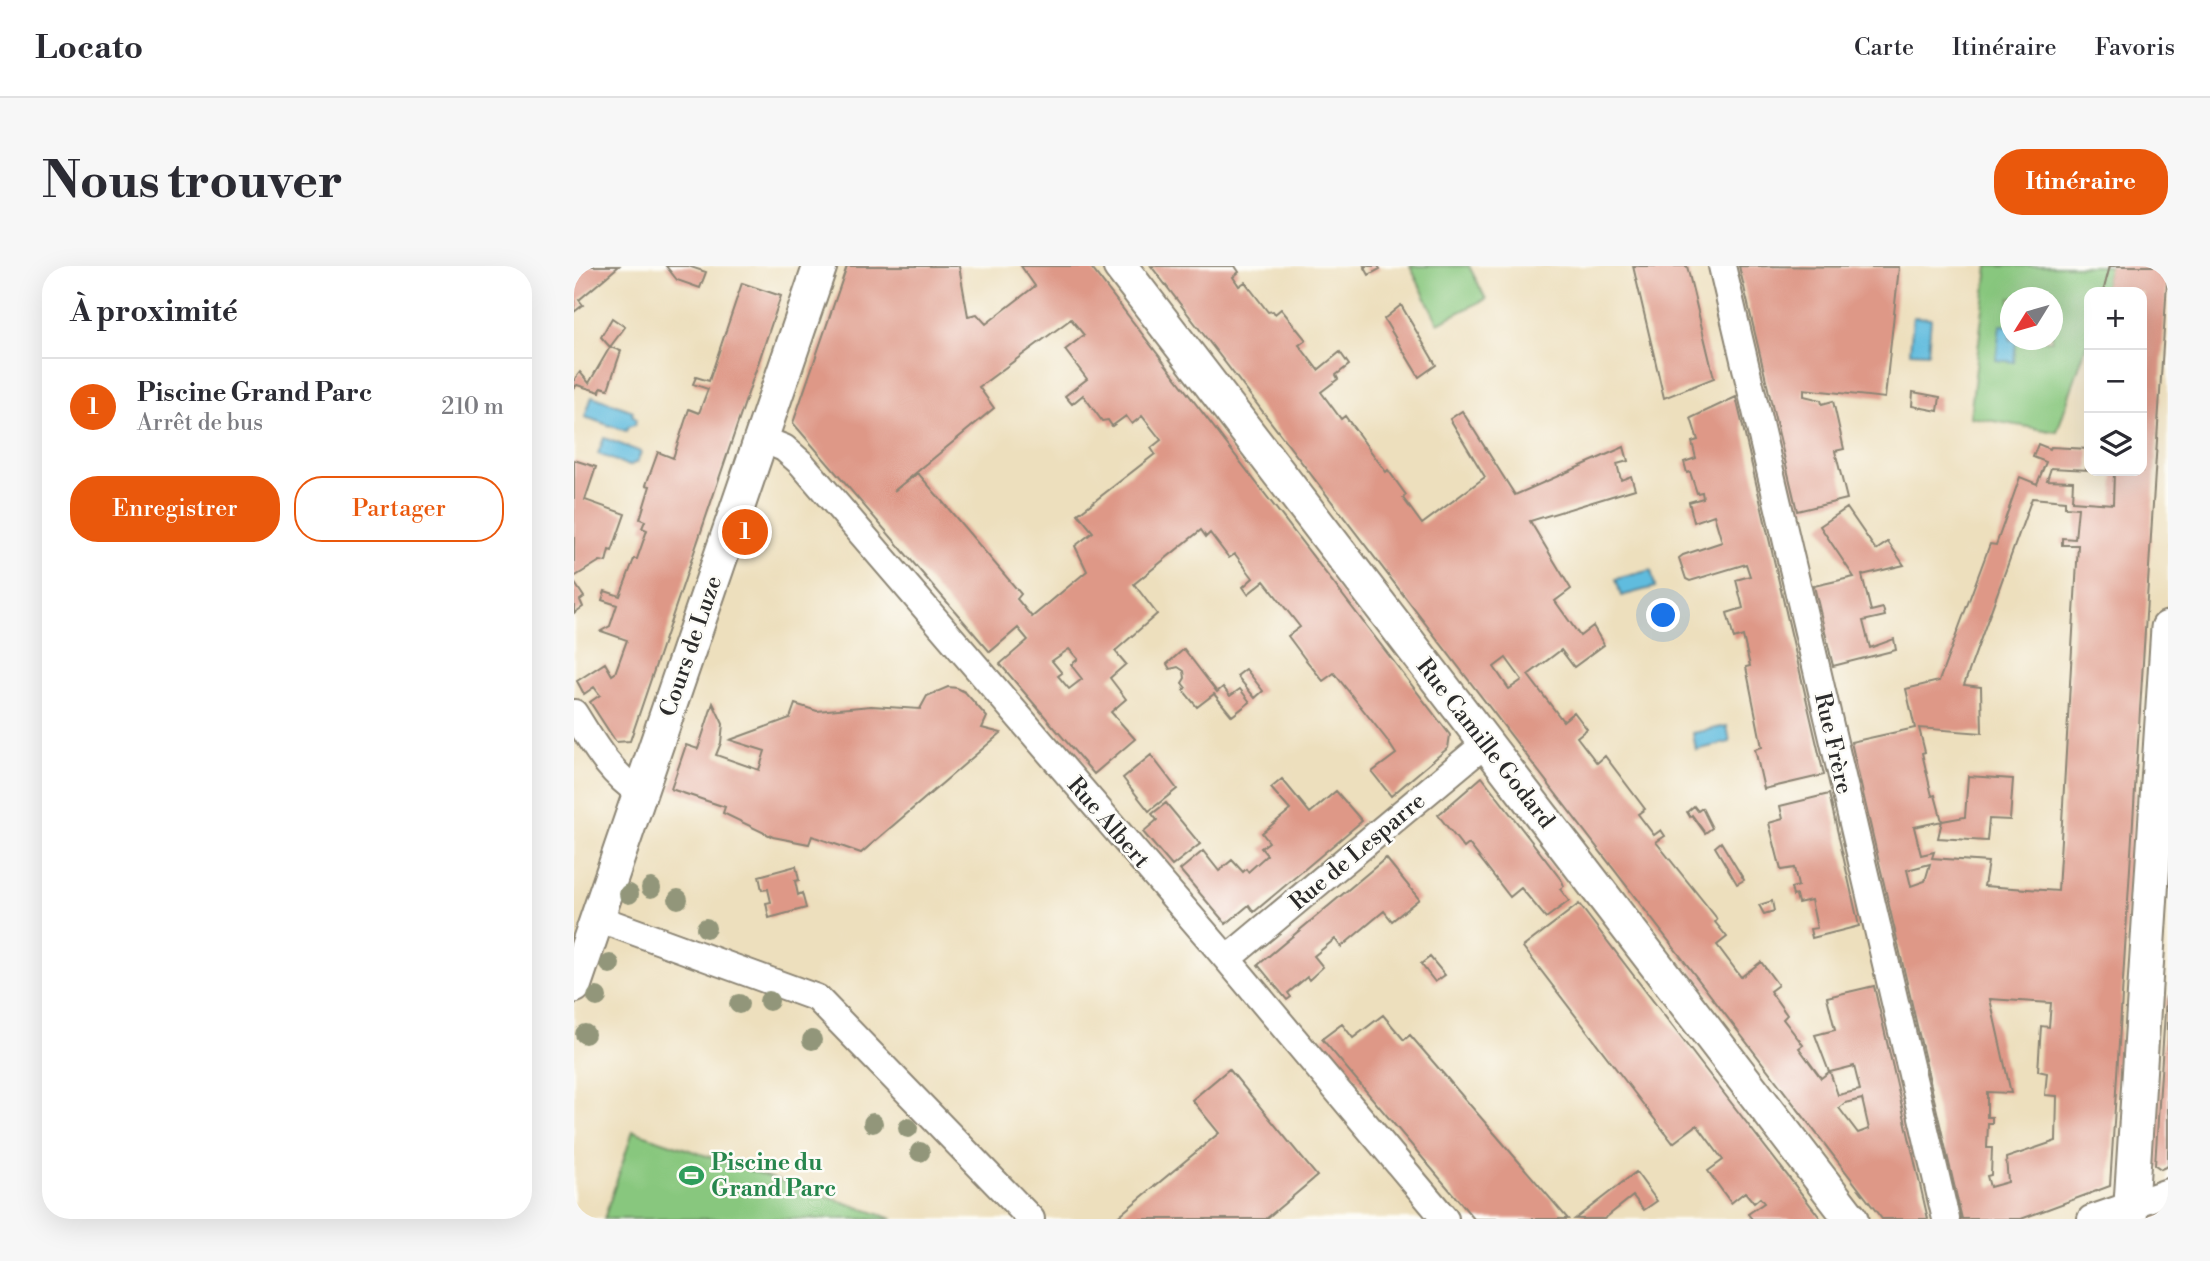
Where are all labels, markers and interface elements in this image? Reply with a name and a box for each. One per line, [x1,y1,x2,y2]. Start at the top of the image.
text: Locato [35,28,143,69]
text: Carte [1854,33,1914,63]
text: Itinéraire [1952,33,2057,63]
text: Favoris [2095,33,2175,63]
button: Itinéraire [1994,149,2168,215]
text: Nous trouver [42,152,343,213]
north arrow [2000,287,2063,350]
map controls [2084,287,2147,476]
button: + [2084,287,2147,350]
text: À proximité [70,293,238,331]
button: − [2084,350,2147,413]
text: Piscine Grand Parc [137,377,372,409]
text: 1 [87,393,99,421]
text: 210 m [441,393,504,421]
text: Arrêt de bus [137,409,263,437]
button: layers [2084,413,2147,476]
button: Enregistrer [70,476,280,542]
button: Partager [294,476,504,542]
pin: 1 [722,506,768,558]
street label: Cours de Luze [654,572,728,720]
your location [1646,598,1680,632]
street label: Rue Camille Godard [1410,653,1560,834]
street label: Rue Frère [1808,690,1858,797]
street label: Rue Albert [1061,771,1155,874]
street label: Rue de Lesparre [1284,787,1431,917]
place label: Piscine du Grand Parc [711,1149,836,1203]
sports icon: Piscine du Grand Parc [677,1161,705,1189]

